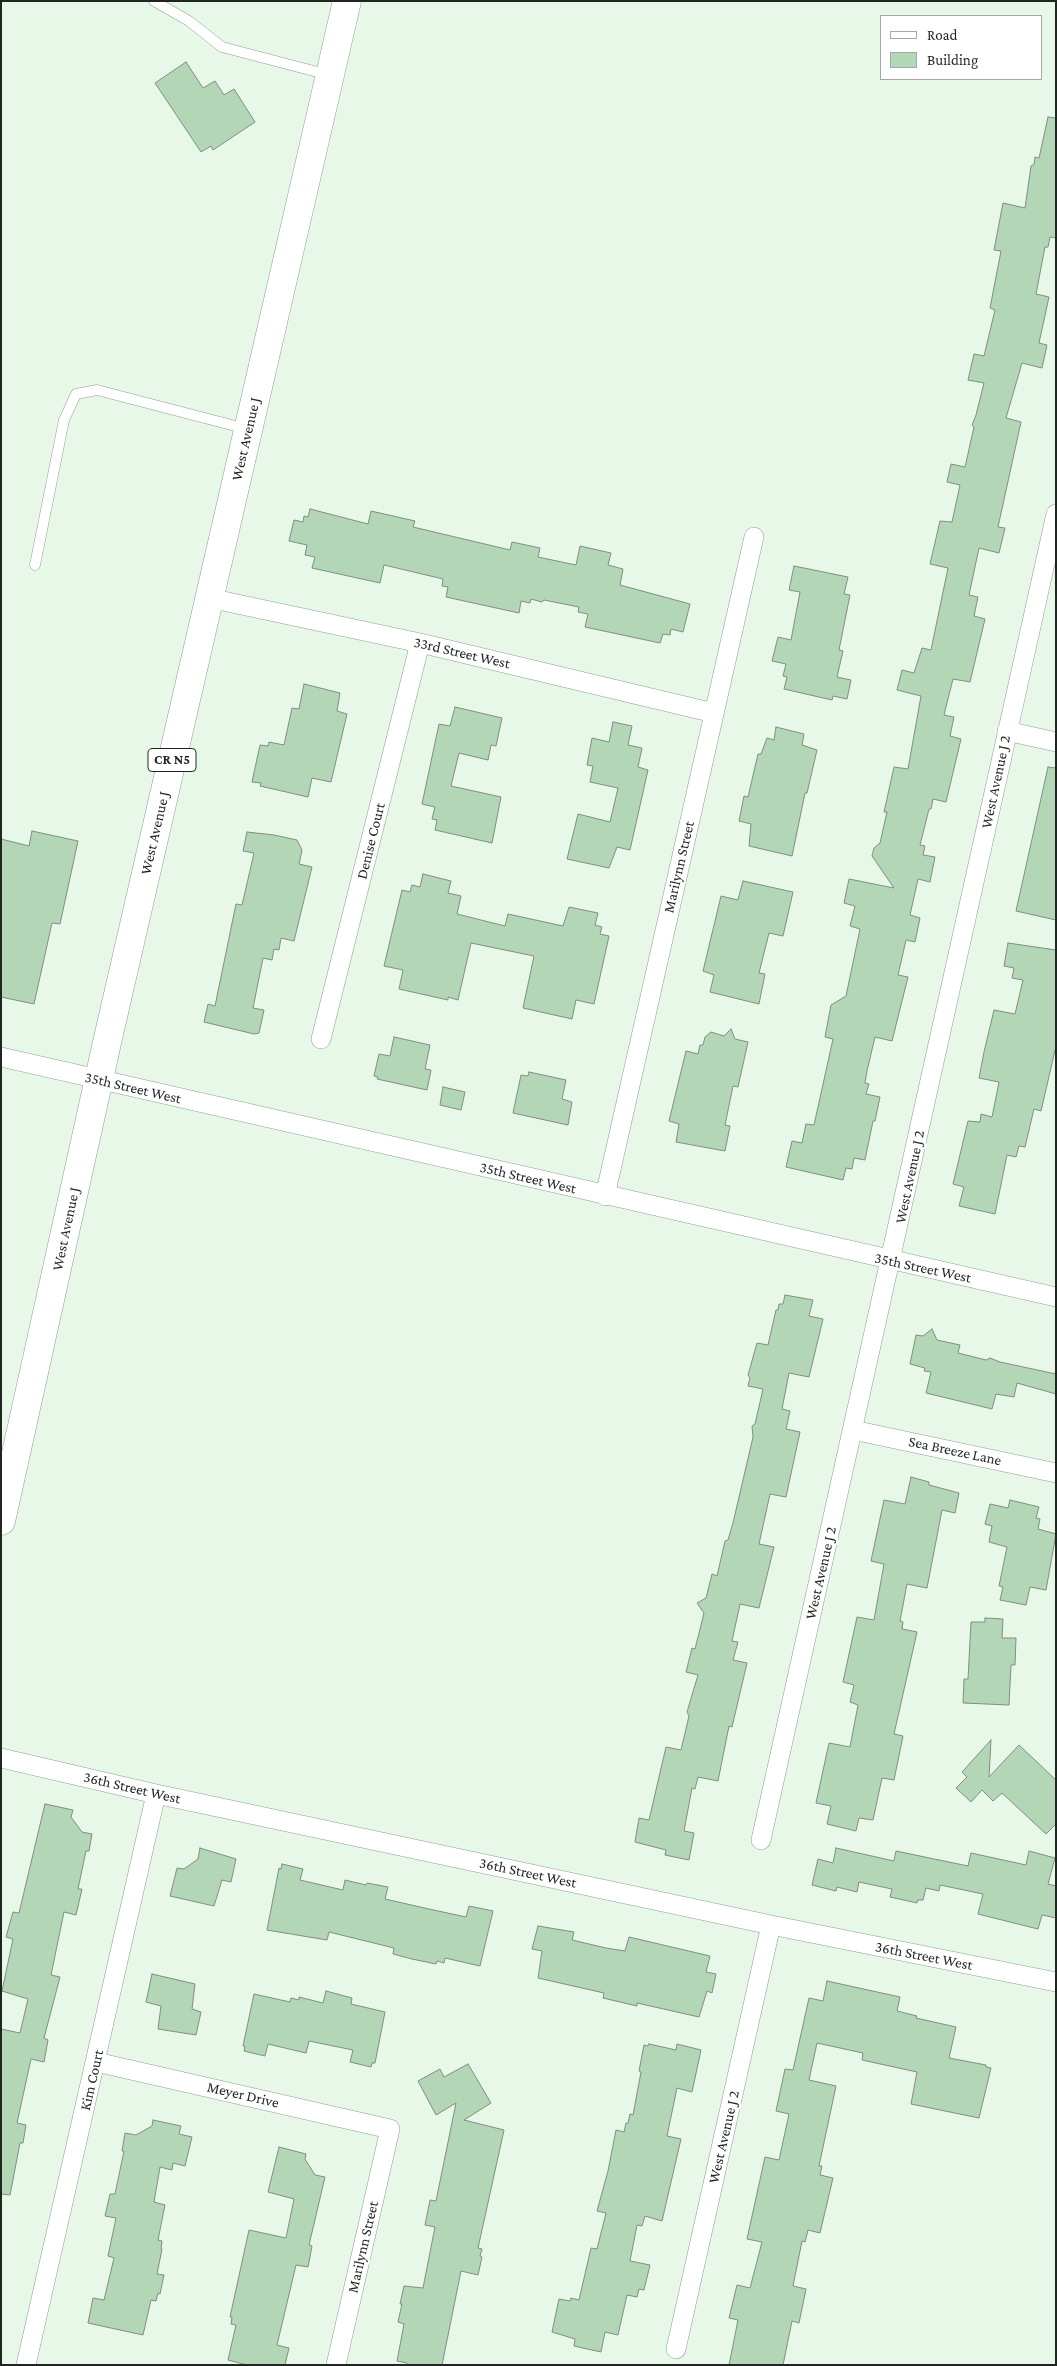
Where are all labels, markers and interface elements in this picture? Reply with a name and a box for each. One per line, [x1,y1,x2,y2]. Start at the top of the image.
legend [880,15,1042,80]
text: Road [927,27,957,43]
text: Building [927,52,978,68]
street label: West Avenue J [228,396,264,482]
street label: 33rd Street West [412,633,512,673]
street label: West Avenue J 2 [977,734,1015,830]
road number: CR N5 [148,748,196,772]
street label: West Avenue J [137,790,173,876]
street label: Denise Court [353,801,389,881]
street label: Marilynn Street [660,819,698,915]
street label: 35th Street West [83,1068,183,1108]
street label: West Avenue J 2 [891,1129,929,1225]
street label: 35th Street West [478,1158,578,1198]
street label: West Avenue J [48,1186,84,1272]
street label: 35th Street West [873,1249,973,1287]
street label: Sea Breeze Lane [907,1432,1003,1470]
street label: West Avenue J 2 [802,1525,840,1621]
street label: 36th Street West [82,1768,182,1808]
street label: 36th Street West [478,1854,578,1892]
street label: 36th Street West [874,1938,974,1974]
street label: Kim Court [76,2048,108,2112]
street label: Meyer Drive [205,2078,281,2112]
street label: West Avenue J 2 [705,2089,743,2185]
street label: Marilynn Street [344,2199,382,2295]

